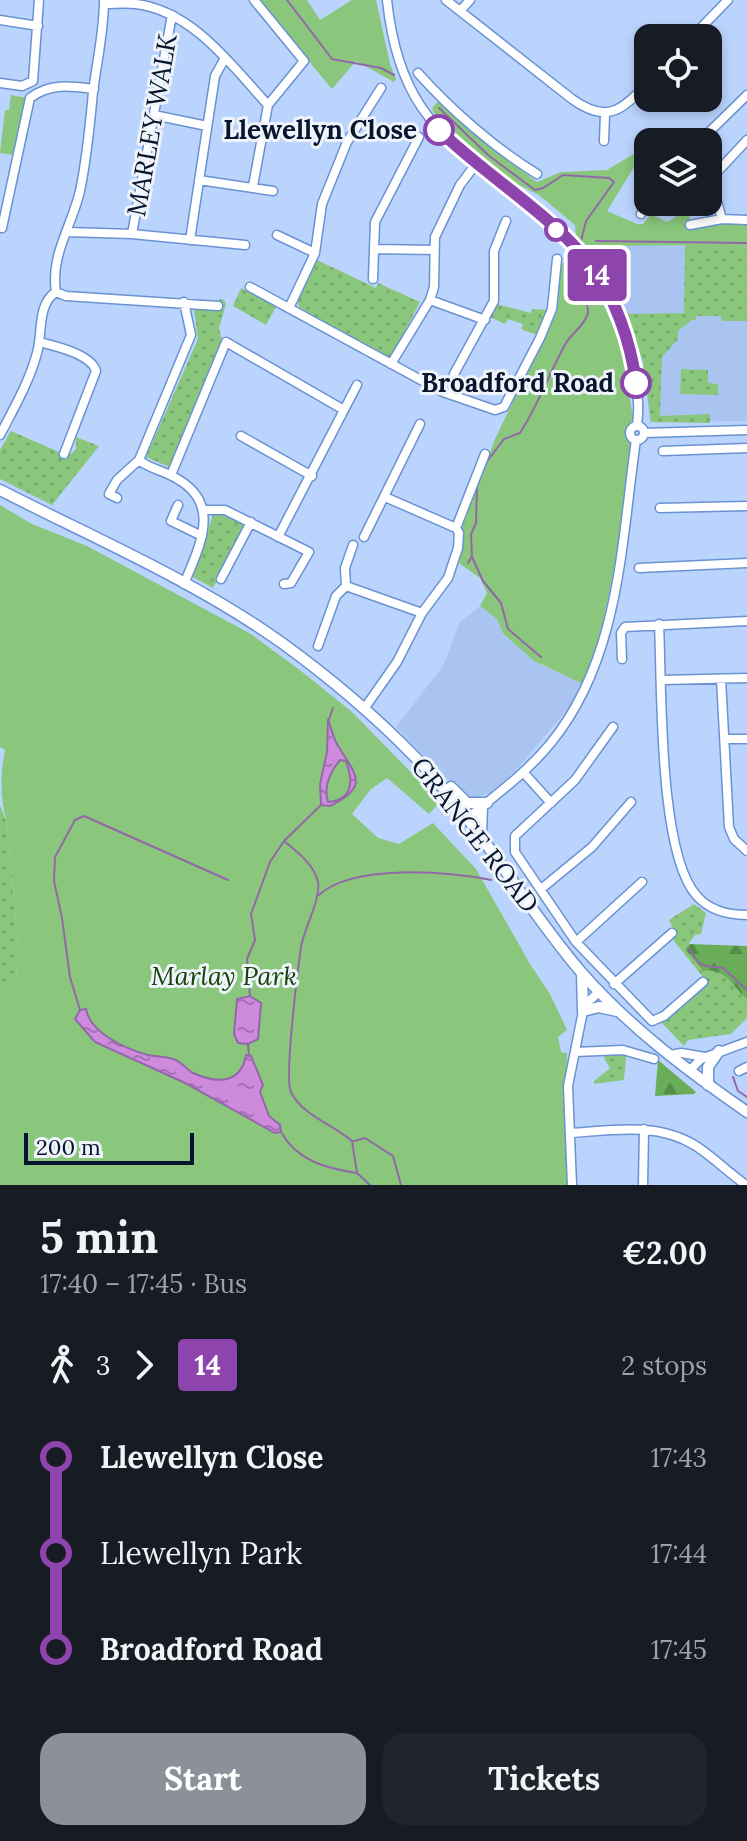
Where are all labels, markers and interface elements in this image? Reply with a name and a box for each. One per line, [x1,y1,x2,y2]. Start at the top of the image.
map controls [634,24,722,216]
button: locate [634,24,722,112]
street label: MARLEY WALK [119,31,184,219]
place label: Llewellyn Close [223,113,417,146]
marker: Llewellyn Close [424,115,454,145]
button: layers [634,128,722,216]
unlabelled marker [545,219,567,241]
line badge: 14 [561,249,633,301]
text: 14 [584,257,610,293]
place label: Broadford Road [421,366,614,399]
marker: Broadford Road [621,368,651,398]
street label: GRANGE ROAD [404,750,546,919]
park label: Marlay Park [151,959,297,992]
scale bar [24,1129,194,1165]
text: 200 m [36,1133,101,1161]
text: 5 min [40,1209,158,1265]
text: €2.00 [622,1234,707,1272]
text: 17:40 – 17:45 · Bus [40,1267,247,1300]
icon: walk [40,1343,84,1387]
icon: forward [122,1343,166,1387]
text: 14 [194,1347,221,1383]
text: 3 [96,1349,110,1382]
text: 2 stops [621,1349,707,1382]
text: Llewellyn Close [100,1438,324,1476]
text: 17:43 [650,1441,707,1474]
text: Llewellyn Park [100,1534,302,1572]
text: 17:44 [651,1537,707,1570]
text: Broadford Road [100,1630,323,1668]
text: 17:45 [651,1633,707,1666]
button: Start [40,1733,366,1825]
button: Tickets [382,1733,707,1825]

